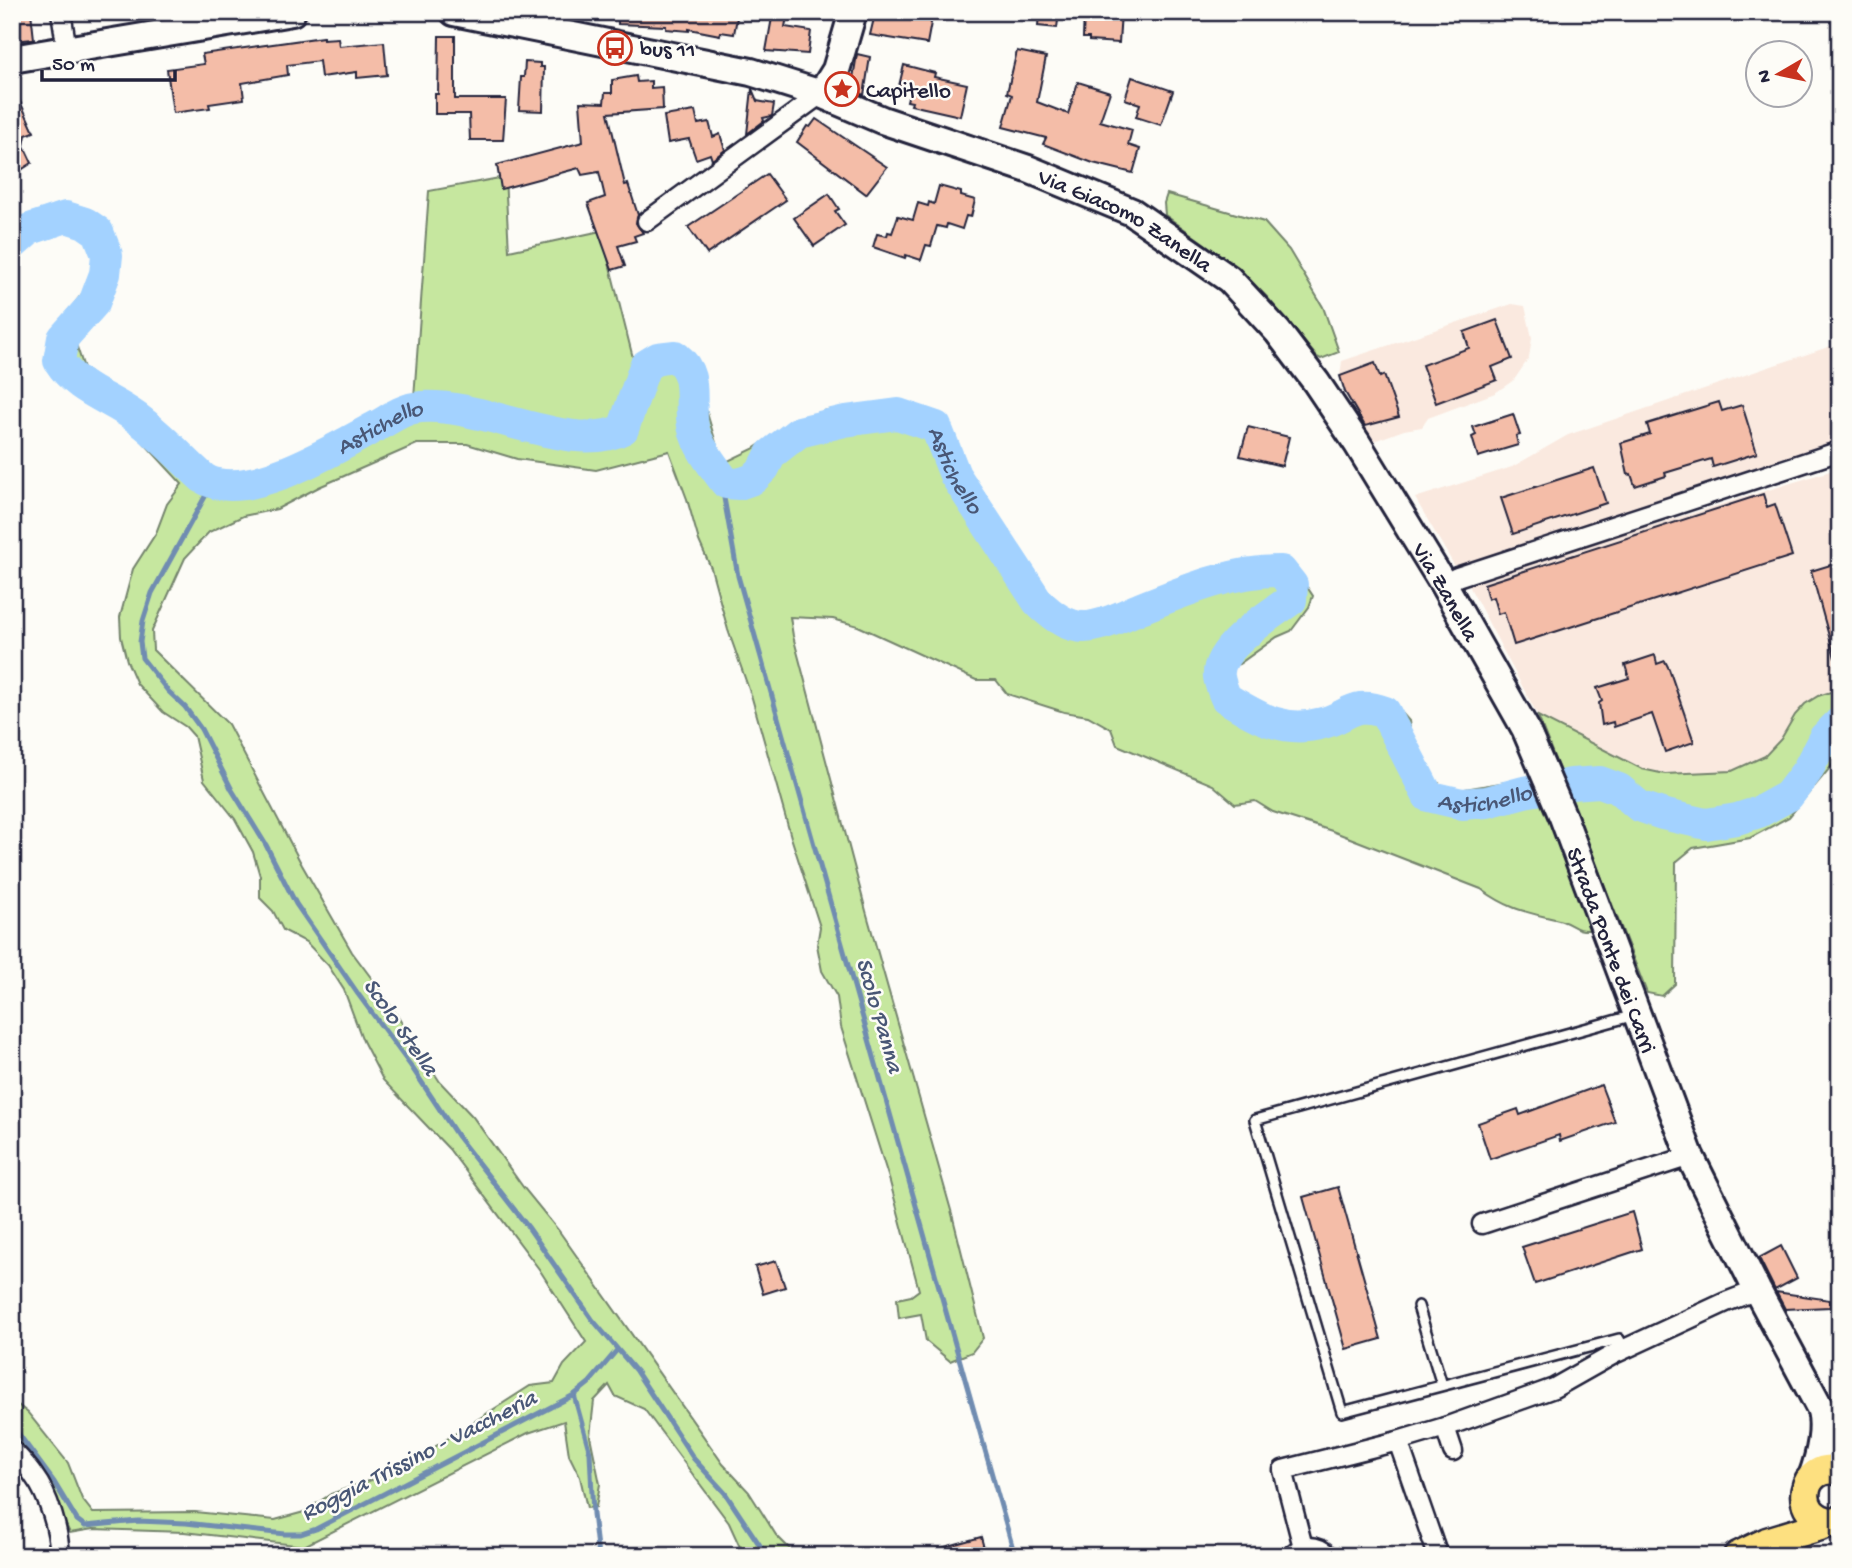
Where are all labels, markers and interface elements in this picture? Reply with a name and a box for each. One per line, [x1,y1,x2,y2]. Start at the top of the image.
bus stop icon: bus 11 [596,29,634,67]
scale bar [42,38,175,82]
place label: bus 11 [640,38,695,65]
north arrow [1744,38,1814,108]
text: 50 m [52,54,95,79]
text: N [1753,68,1778,84]
place icon: Capitello [823,70,861,108]
place label: Capitello [866,79,951,106]
street label: Via Giacomo Zanella [1032,164,1217,281]
water label: Astichello [332,396,426,463]
water label: Astichello [919,423,988,522]
street label: Via Zanella [1404,538,1484,648]
water label: Astichello [1434,780,1535,822]
street label: Strada Ponte dei Carri [1559,844,1660,1057]
water label: Scolo Panna [847,955,908,1078]
water label: Scolo Stella [355,974,444,1084]
water label: Roggia Trissino - Vaccheria [297,1384,544,1529]

